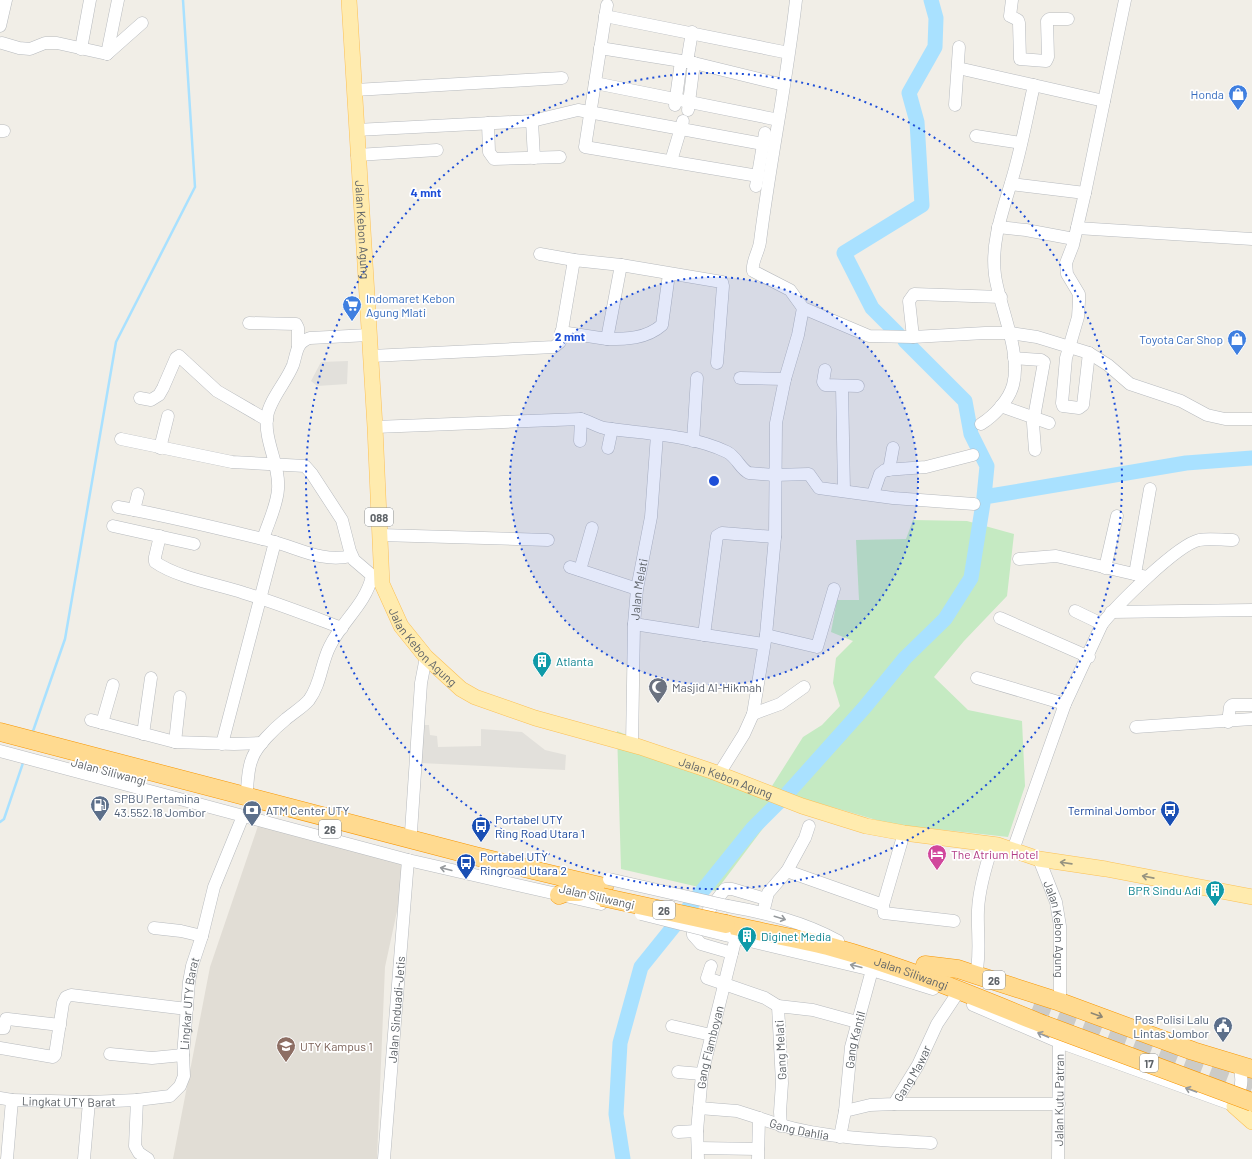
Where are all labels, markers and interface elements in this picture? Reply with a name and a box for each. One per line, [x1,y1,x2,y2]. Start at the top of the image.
shop icon: Honda [1227,83,1249,111]
place label: Honda [1191,87,1224,101]
street label: Jalan Kebon Agung [353,180,373,279]
text: 4 mnt [411,185,442,199]
place label: Indomaret Kebon Agung Mlati [366,291,455,319]
supermarket icon: Indomaret Kebon Agung Mlati [341,294,363,322]
shop icon: Toyota Car Shop [1226,328,1248,356]
text: 2 mnt [555,329,586,343]
place label: Toyota Car Shop [1139,332,1223,346]
centre of rings [707,474,721,488]
road number: 088 [365,508,393,526]
street label: Jalan Melati [627,557,650,621]
street label: Jalan Kebon Agung [387,605,460,689]
building icon: Atlanta [531,650,553,678]
place label: Atlanta [556,654,593,668]
mosque icon: Masjid Al-Hikmah [647,676,669,704]
place label: Masjid Al-Hikmah [672,680,762,694]
street label: Jalan Siliwangi [70,754,148,788]
street label: Jalan Kebon Agung [677,754,775,801]
place label: SPBU Pertamina 43.552.18 Jombor [114,791,206,819]
fuel station icon: SPBU Pertamina 43.552.18 Jombor [89,794,111,822]
bank icon: ATM Center UTY [241,799,263,827]
bus stop icon: Terminal Jombor [1159,799,1181,827]
place label: ATM Center UTY [266,803,349,817]
place label: Terminal Jombor [1068,803,1157,817]
place label: Portabel UTY Ring Road Utara 1 [495,812,585,840]
bus stop icon: Portabel UTY Ring Road Utara 1 [470,815,492,843]
road number: 26 [319,820,341,838]
hotel icon: The Atrium Hotel [926,843,948,871]
place label: The Atrium Hotel [951,847,1038,861]
place label: Portabel UTY Ringroad Utara 2 [480,849,567,877]
bus stop icon: Portabel UTY Ringroad Utara 2 [455,852,477,880]
one-way arrow [1060,859,1073,867]
one-way arrow [440,865,453,873]
one-way arrow [1142,873,1155,881]
street label: Jalan Kebon Agung [1041,878,1067,978]
building icon: BPR Sindu Adi [1204,879,1226,907]
street label: Jalan Siliwangi [558,880,636,912]
place label: BPR Sindu Adi [1128,883,1201,897]
road number: 26 [653,901,675,919]
one-way arrow [773,915,786,922]
building icon: Diginet Media [736,925,758,953]
place label: Diginet Media [761,929,831,943]
street label: Jalan Siliwangi [873,953,950,993]
street label: Lingkar UTY Barat [176,955,202,1051]
street label: Jalan Sinduadi-Jetis [385,955,407,1064]
one-way arrow [849,962,862,969]
road number: 26 [983,971,1005,989]
street label: Gang Flamboyan [694,1004,726,1089]
street label: Gang Kantil [842,1009,868,1069]
one-way arrow [1090,1012,1102,1020]
place label: Pos Polisi Lalu Lintas Jombor [1133,1012,1210,1040]
public building icon: Pos Polisi Lalu Lintas Jombor [1212,1015,1234,1043]
street label: Gang Melati [771,1020,789,1080]
one-way arrow [1037,1031,1049,1038]
school or university icon: UTY Kampus 1 [275,1035,297,1063]
place label: UTY Kampus 1 [300,1039,373,1053]
street label: Gang Mawar [890,1042,934,1104]
street label: Jalan Kutu Patran [1051,1054,1066,1146]
road number: 17 [1140,1054,1158,1072]
one-way arrow [1186,1085,1198,1093]
street label: Lingkat UTY Barat [22,1093,116,1109]
street label: Gang Dahlia [768,1115,830,1142]

